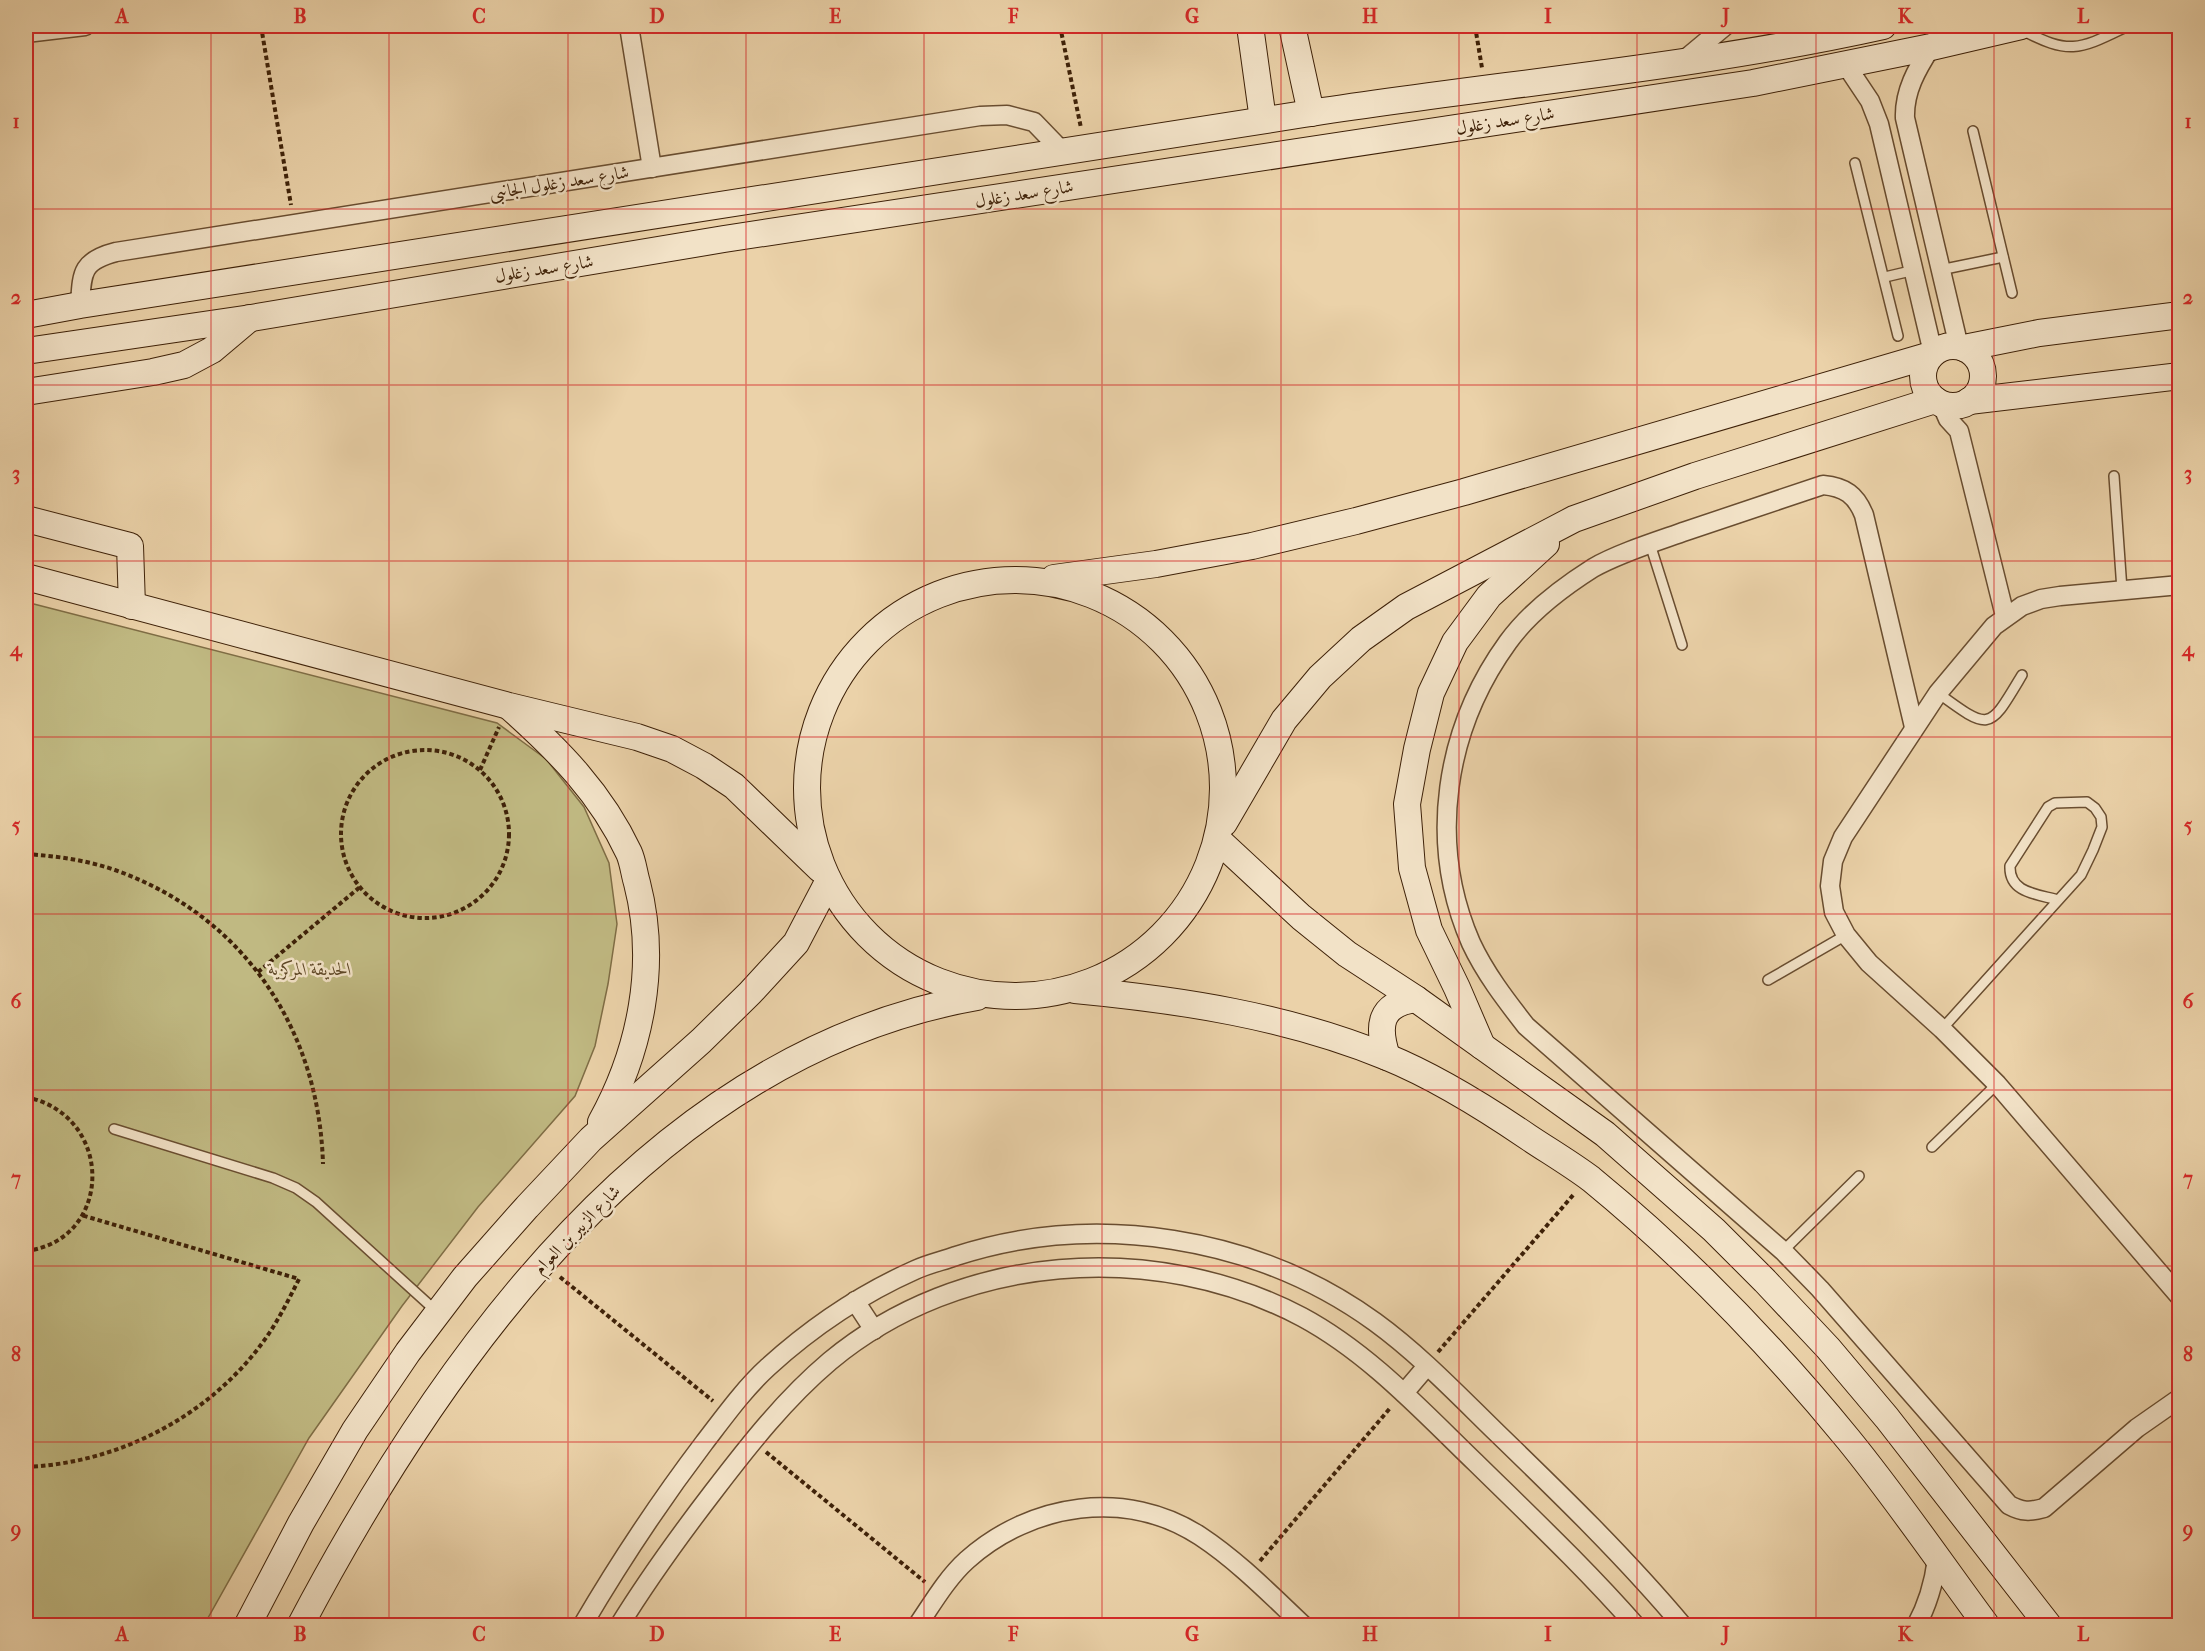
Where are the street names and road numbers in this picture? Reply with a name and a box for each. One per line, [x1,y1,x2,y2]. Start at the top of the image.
street label: شارع سعد زغلول [1454,103,1556,143]
street label: شارع سعد زغلول الجانبى [488,162,631,208]
street label: شارع سعد زغلول [973,176,1075,216]
street label: شارع سعد زغلول [493,251,595,291]
street label: شارع الزبير بن العوام [529,1181,628,1282]

